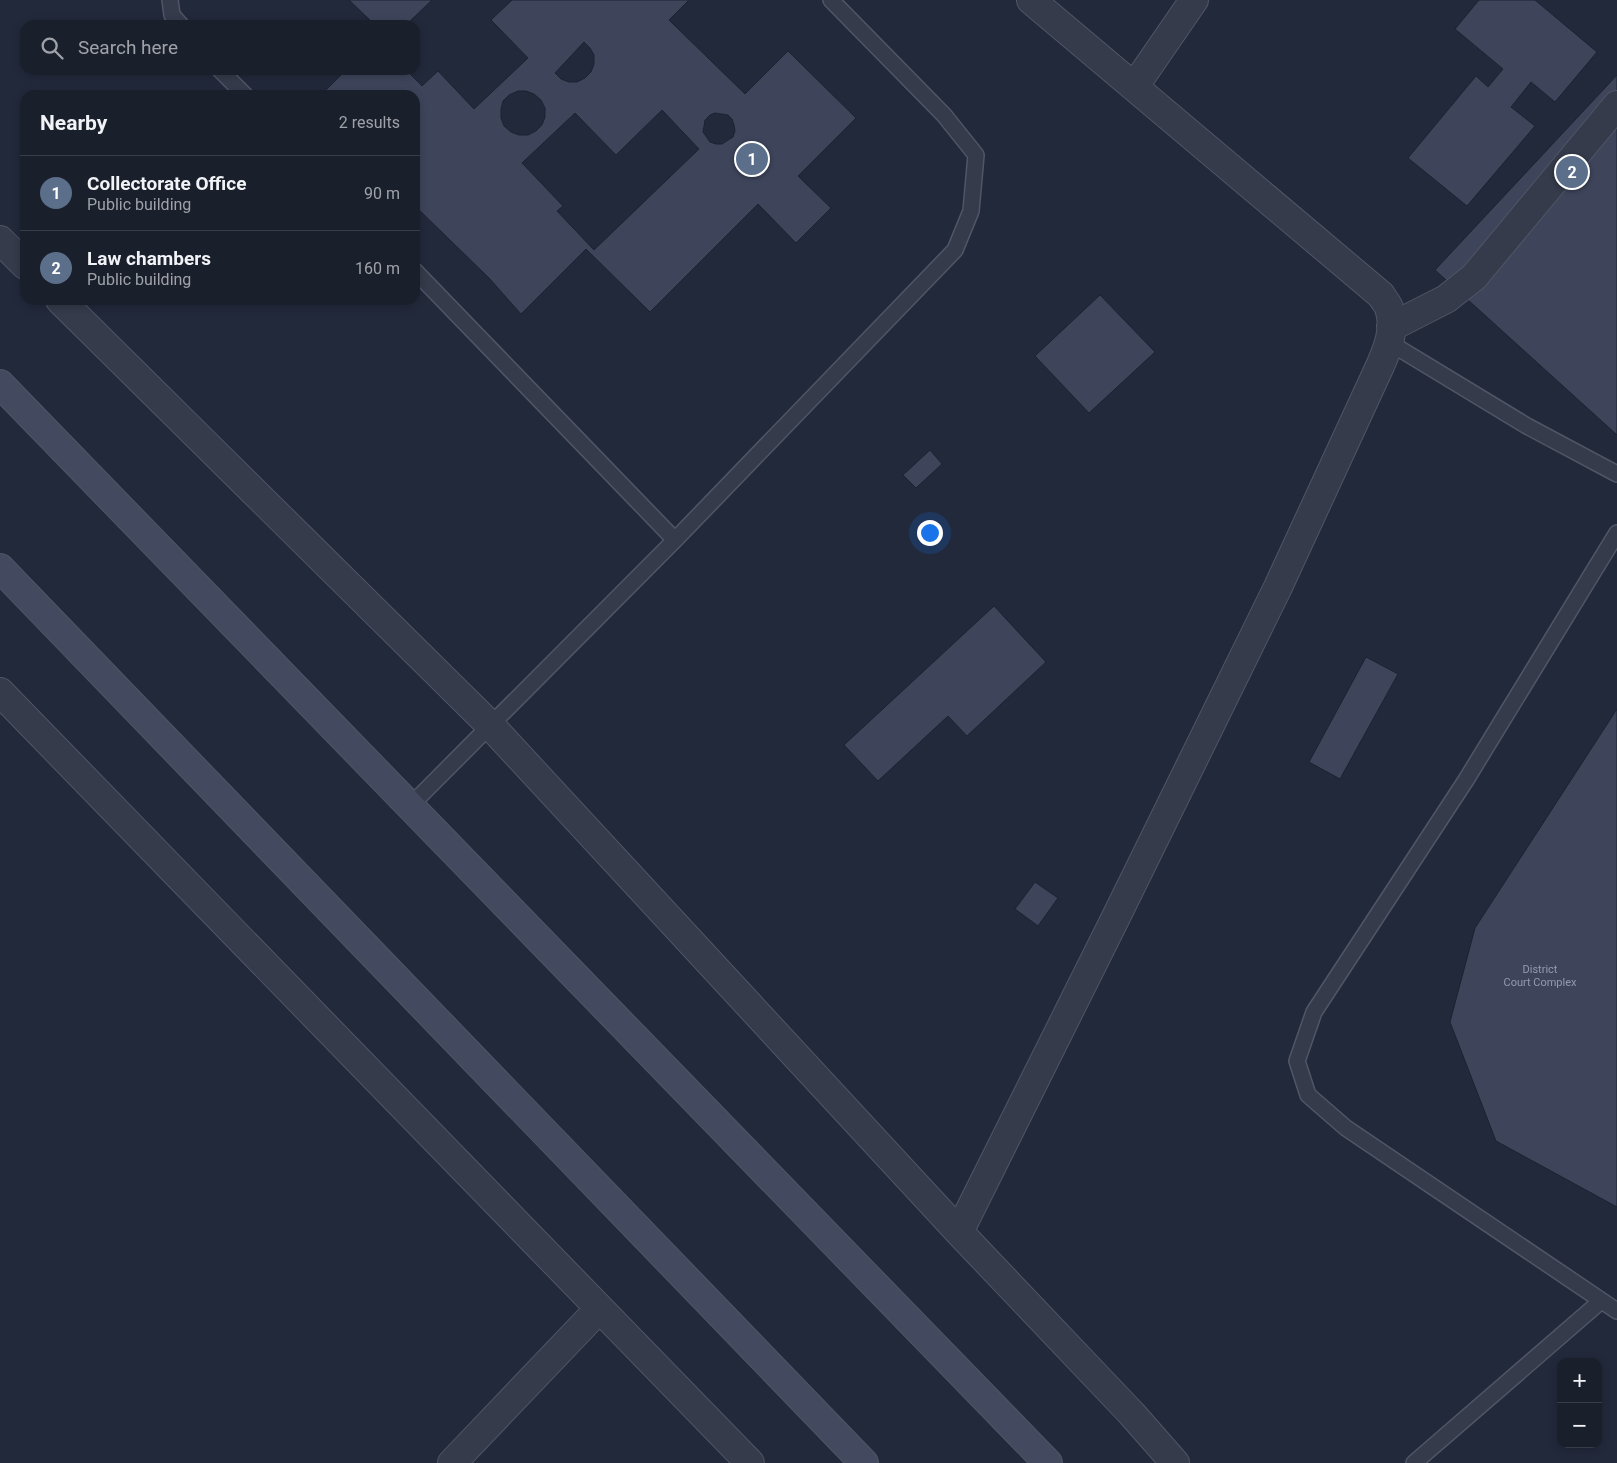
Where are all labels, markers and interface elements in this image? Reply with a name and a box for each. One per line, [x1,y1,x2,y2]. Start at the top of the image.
search box [20,20,420,75]
icon: search [38,34,66,62]
text: Search here [78,36,178,59]
text: Nearby [40,111,107,135]
text: 2 results [339,113,400,132]
pin: 1 [736,140,768,178]
pin: 2 [1556,153,1588,191]
text: Collectorate Office [87,172,246,195]
text: 1 [51,184,61,203]
text: 90 m [364,184,400,203]
text: Public building [87,195,191,214]
text: Law chambers [87,247,211,270]
text: 2 [51,259,61,278]
text: 160 m [355,259,400,278]
text: Public building [87,270,191,289]
your location [917,520,943,546]
house number: District Court Complex [1503,963,1577,989]
map controls [1557,1358,1602,1448]
button: + [1557,1358,1602,1403]
button: − [1557,1403,1602,1448]

